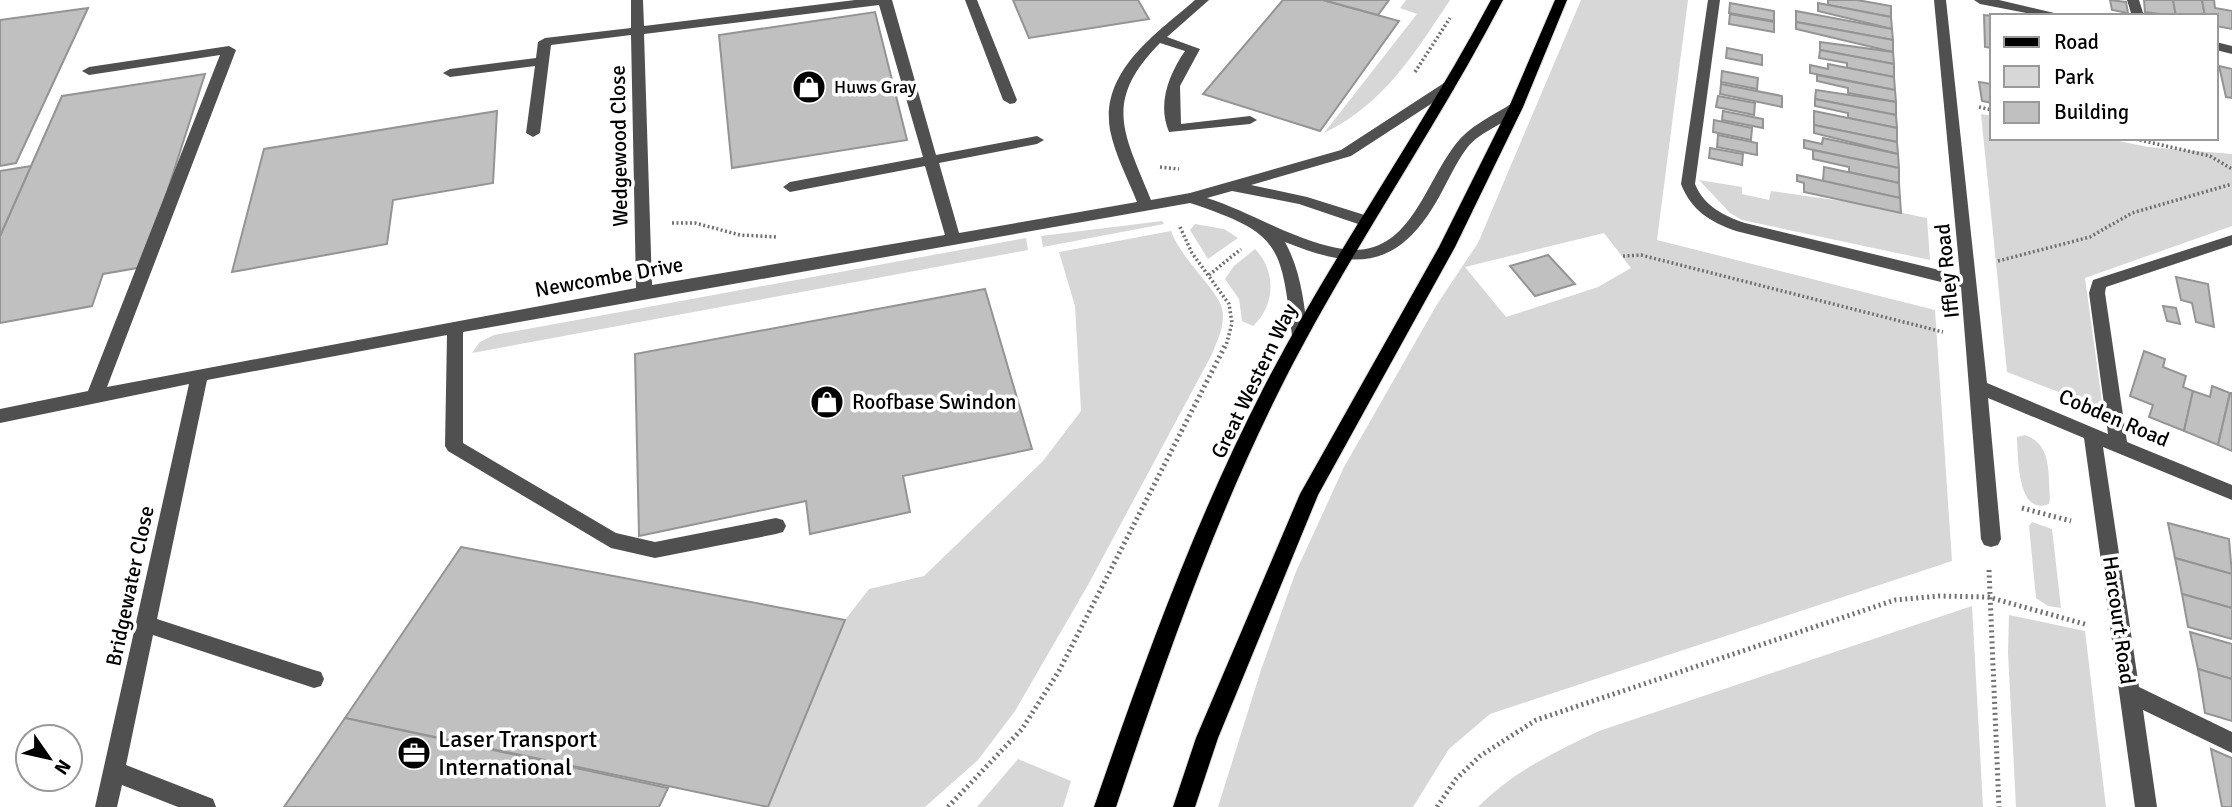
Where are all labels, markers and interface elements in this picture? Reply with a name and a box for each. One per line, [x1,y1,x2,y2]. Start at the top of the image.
legend [1990,14,2218,140]
text: Road [2054,29,2099,55]
text: Park [2054,64,2095,90]
street label: Wedgewood Close [605,65,633,227]
shop icon: Huws Gray [790,68,828,106]
place label: Huws Gray [834,76,917,98]
text: Building [2054,99,2129,125]
street label: Iffley Road [1929,222,1965,320]
street label: Newcombe Drive [533,251,685,303]
street label: Great Western Way [1205,299,1303,463]
shop icon: Roofbase Swindon [808,383,846,421]
street label: Cobden Road [2055,383,2173,453]
place label: Roofbase Swindon [852,389,1017,415]
street label: Bridgewater Close [100,503,160,669]
street label: Harcourt Road [2097,554,2141,686]
north arrow [14,723,84,793]
place label: Laser Transport International [438,724,597,782]
office icon: Laser Transport International [395,734,433,772]
text: N [49,755,76,779]

